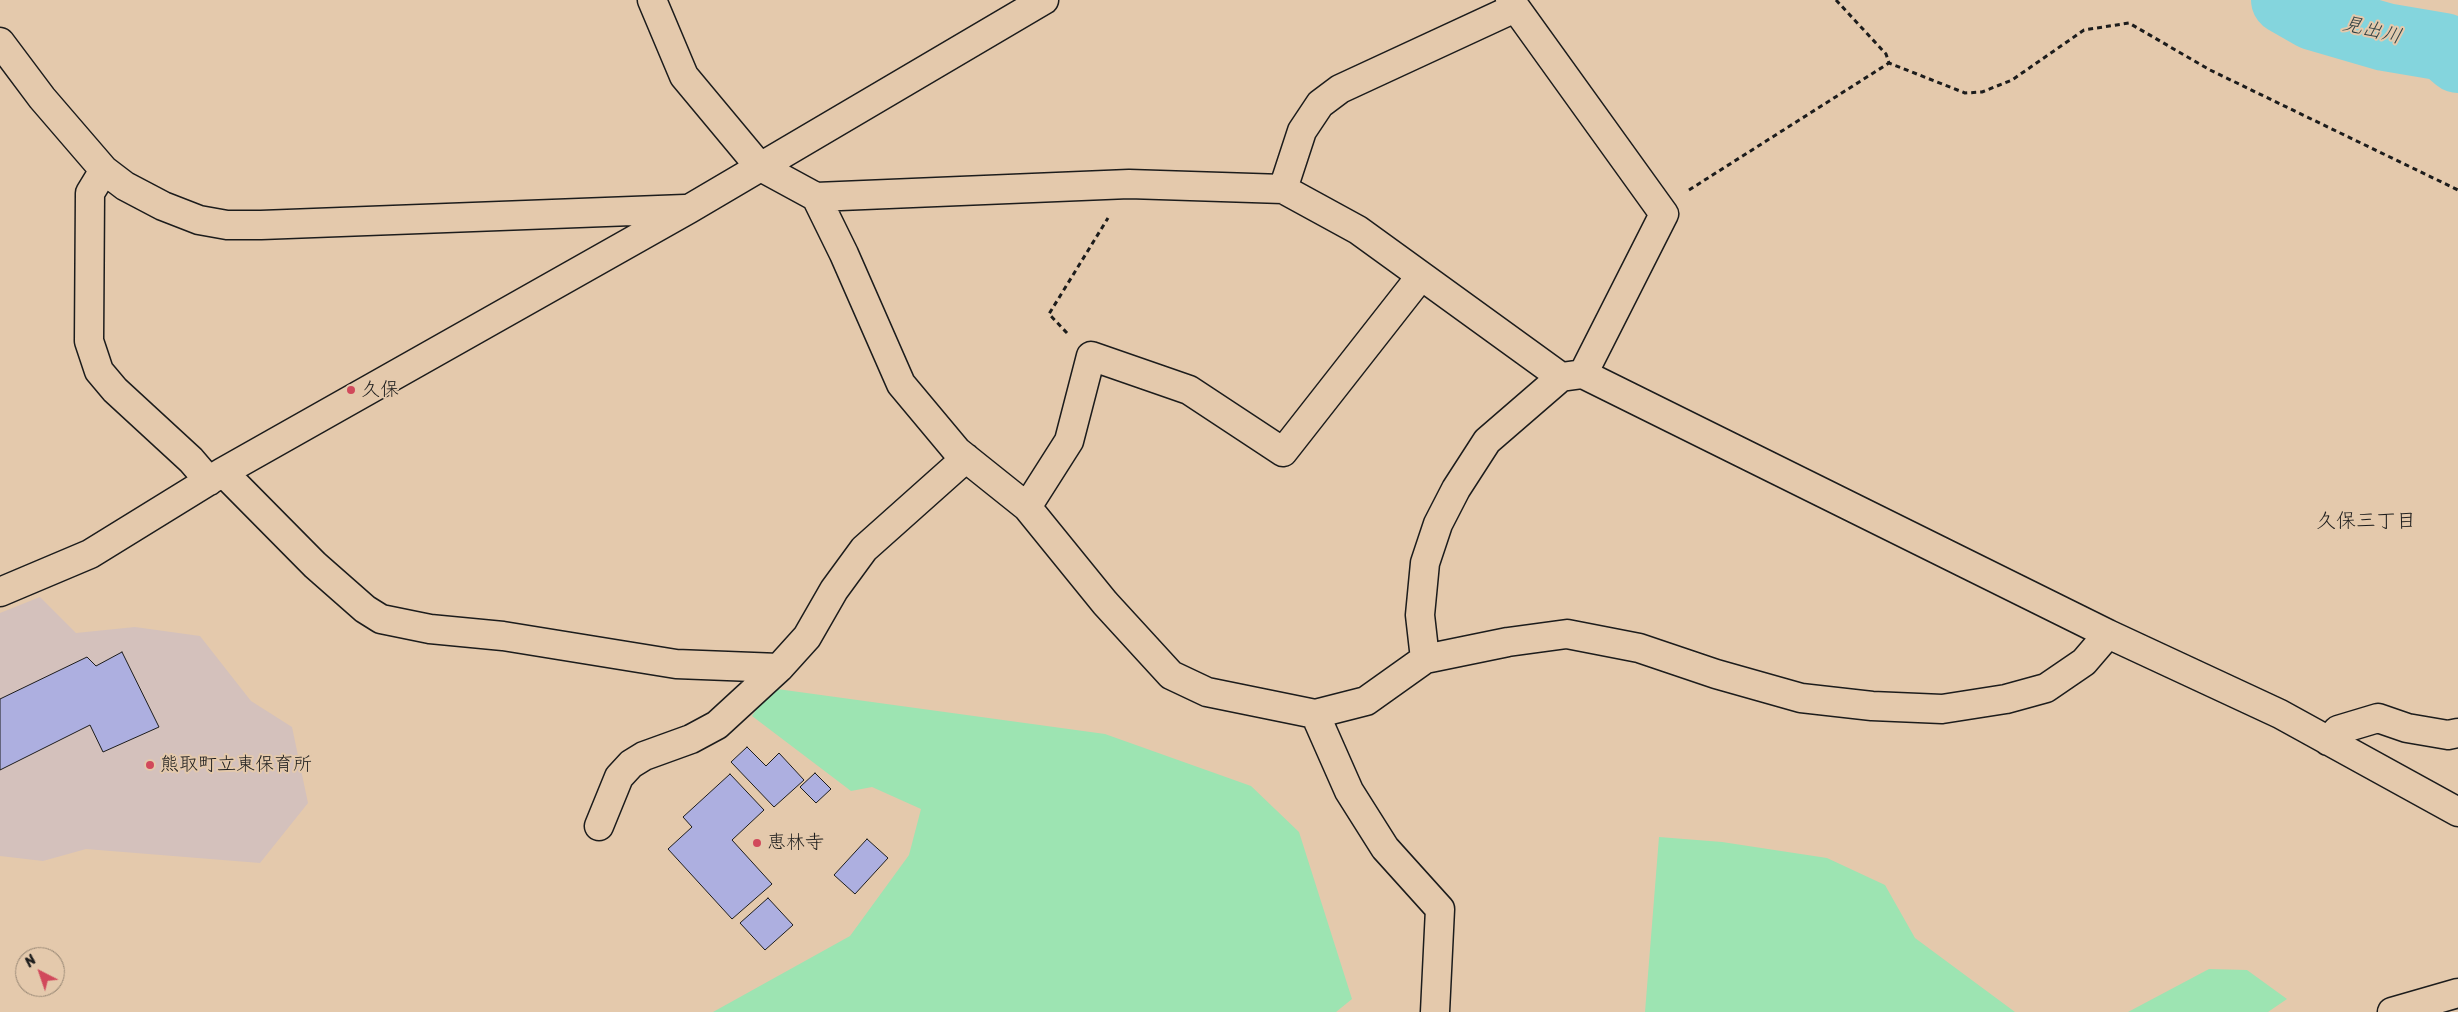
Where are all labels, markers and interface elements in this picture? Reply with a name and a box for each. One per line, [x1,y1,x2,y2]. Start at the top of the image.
water label: 見出川 [2340,12,2404,50]
place label: 久保 [361,379,399,401]
marker: 久保 [345,384,357,396]
district label: 久保三丁目 [2316,510,2416,534]
place label: 熊取町立東保育所 [160,754,312,776]
marker: 熊取町立東保育所 [144,759,156,771]
place label: 恵林寺 [767,832,824,854]
marker: 恵林寺 [751,837,763,849]
north arrow [15,947,65,997]
text: N [19,948,42,974]

